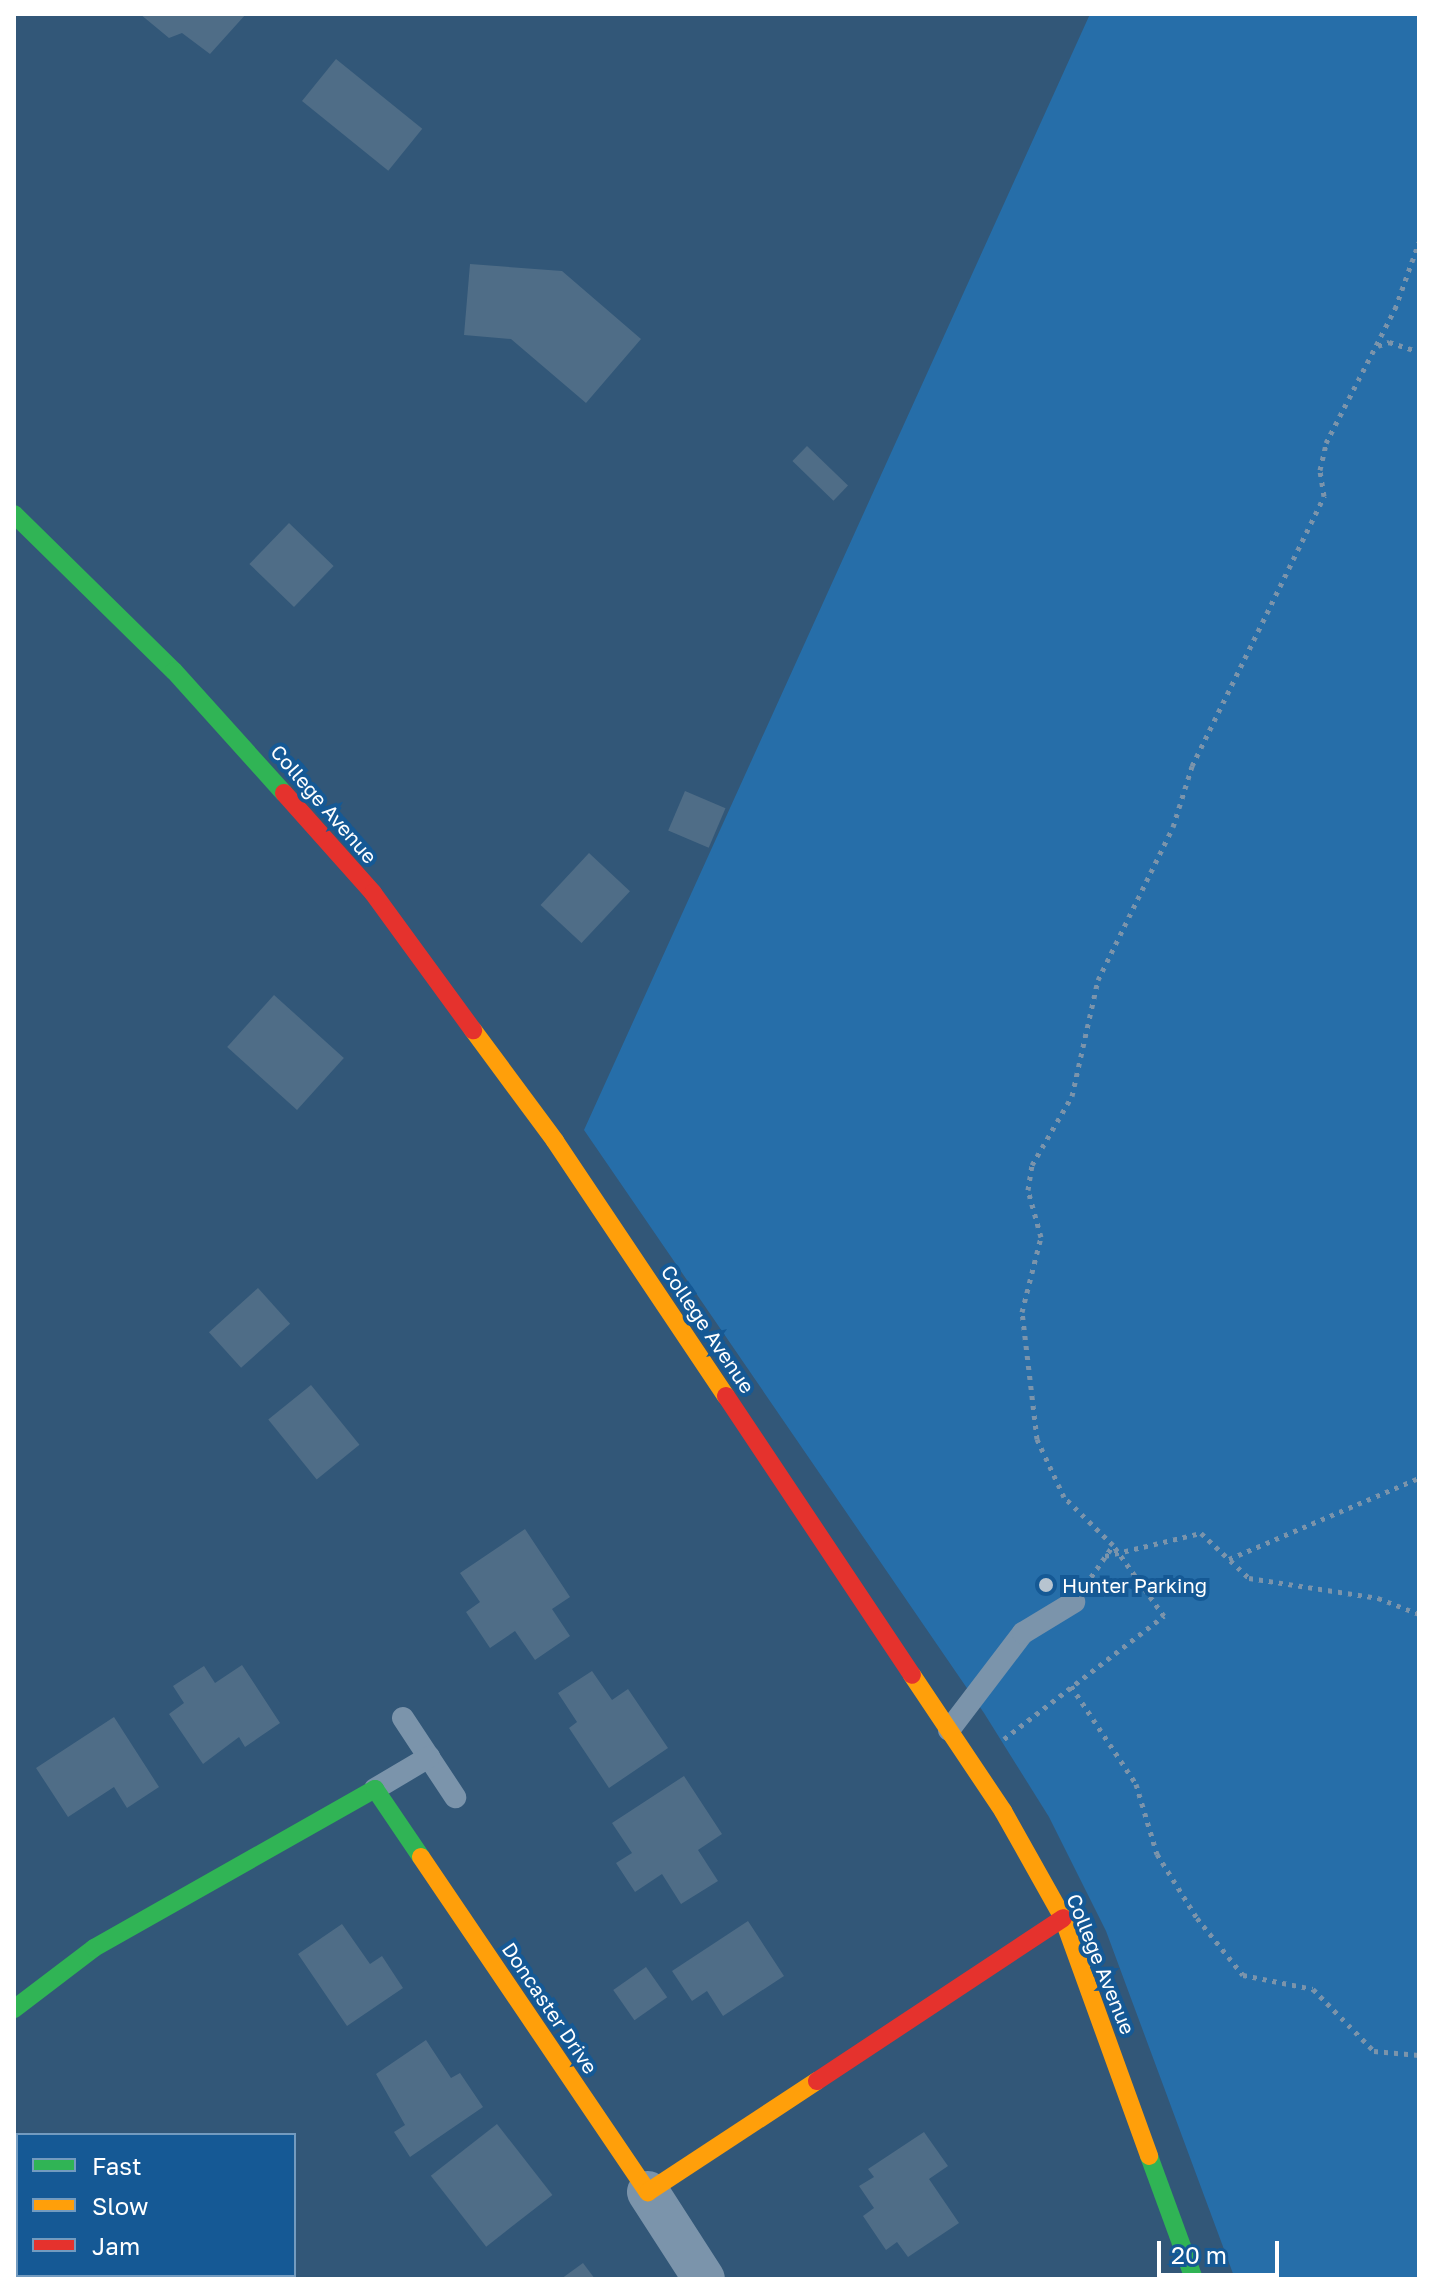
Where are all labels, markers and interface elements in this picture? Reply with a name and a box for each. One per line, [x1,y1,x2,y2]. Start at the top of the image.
street label: College Avenue [266,740,382,868]
street label: College Avenue [656,1260,760,1398]
place label: Hunter Parking [1062,1573,1207,1597]
marker: Hunter Parking [1037,1576,1055,1594]
street label: College Avenue [1062,1890,1140,2038]
street label: Doncaster Drive [497,1938,603,2078]
legend [16,2133,296,2277]
text: Fast [92,2151,142,2180]
text: Slow [92,2191,148,2220]
scale bar [1161,2225,1283,2275]
text: Jam [92,2231,140,2260]
text: 20 m [1171,2240,1227,2269]

